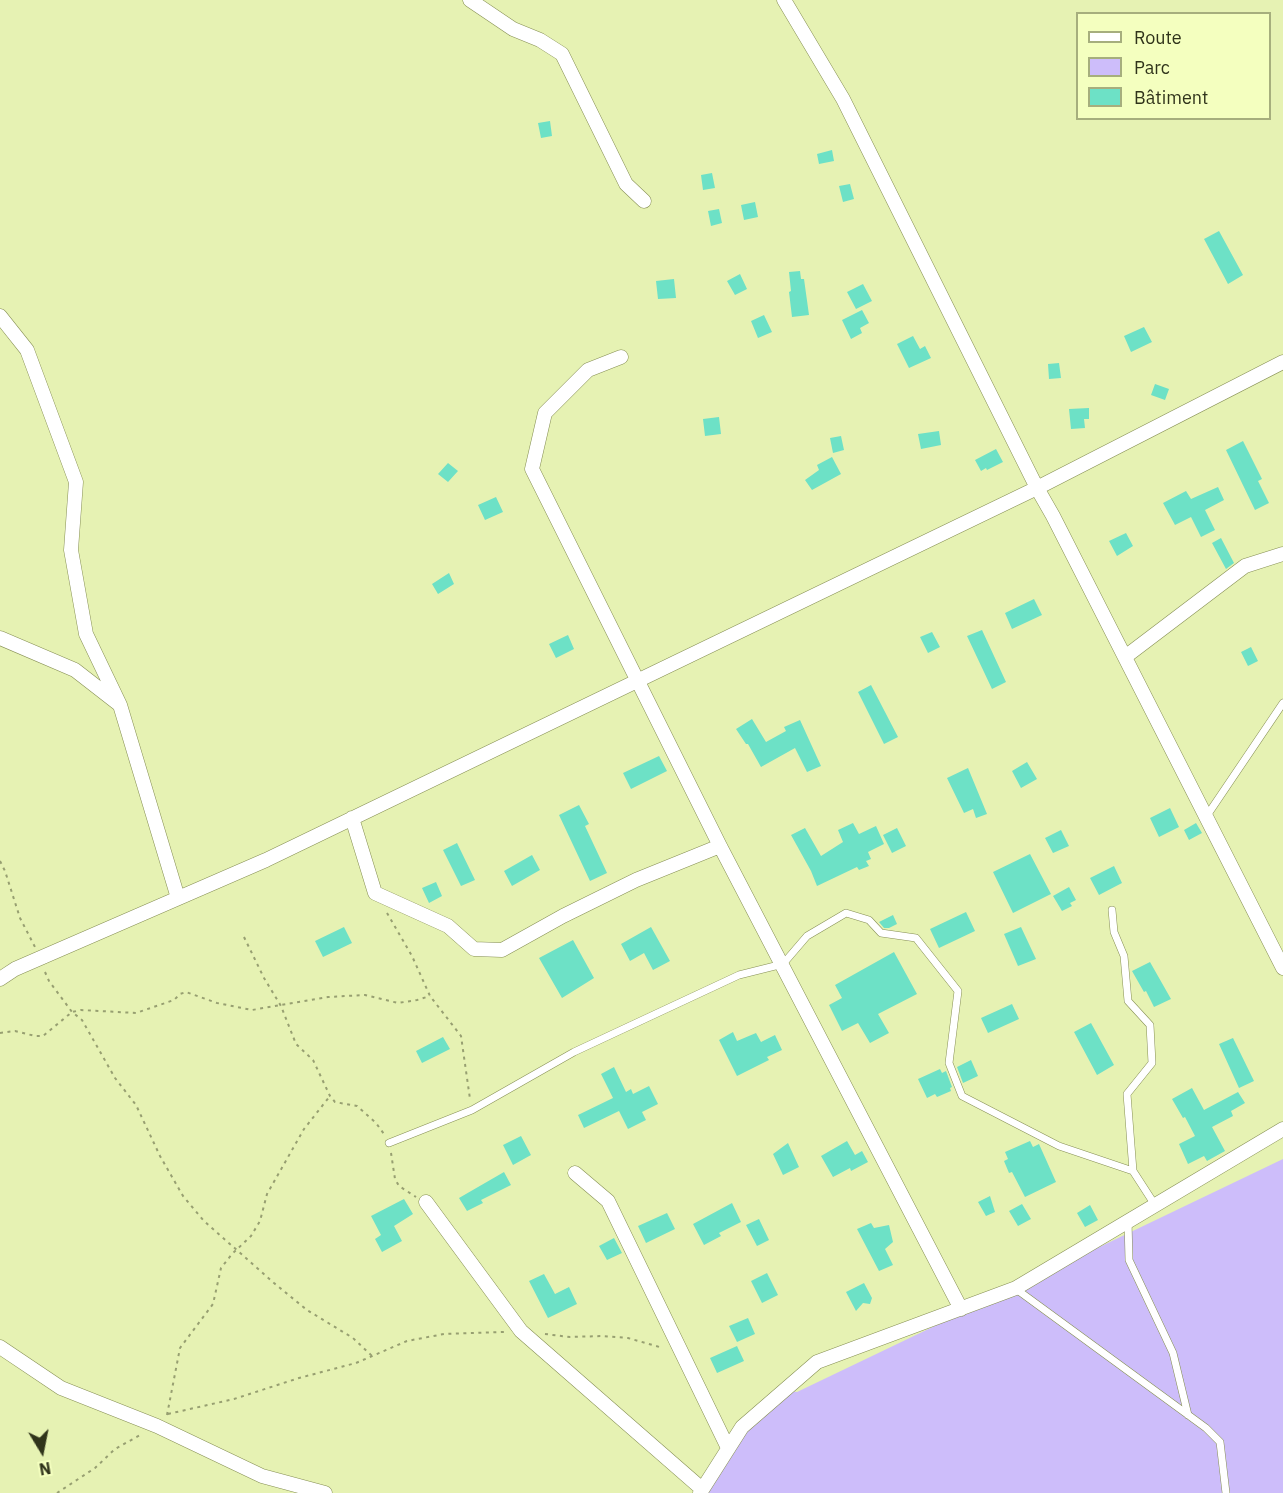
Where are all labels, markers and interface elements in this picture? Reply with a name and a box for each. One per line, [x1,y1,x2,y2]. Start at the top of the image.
legend [1076,12,1271,120]
text: Route [1134,26,1182,49]
text: Parc [1134,56,1170,79]
text: Bâtiment [1134,86,1208,109]
north arrow [12,1421,72,1481]
text: N [38,1458,53,1480]

